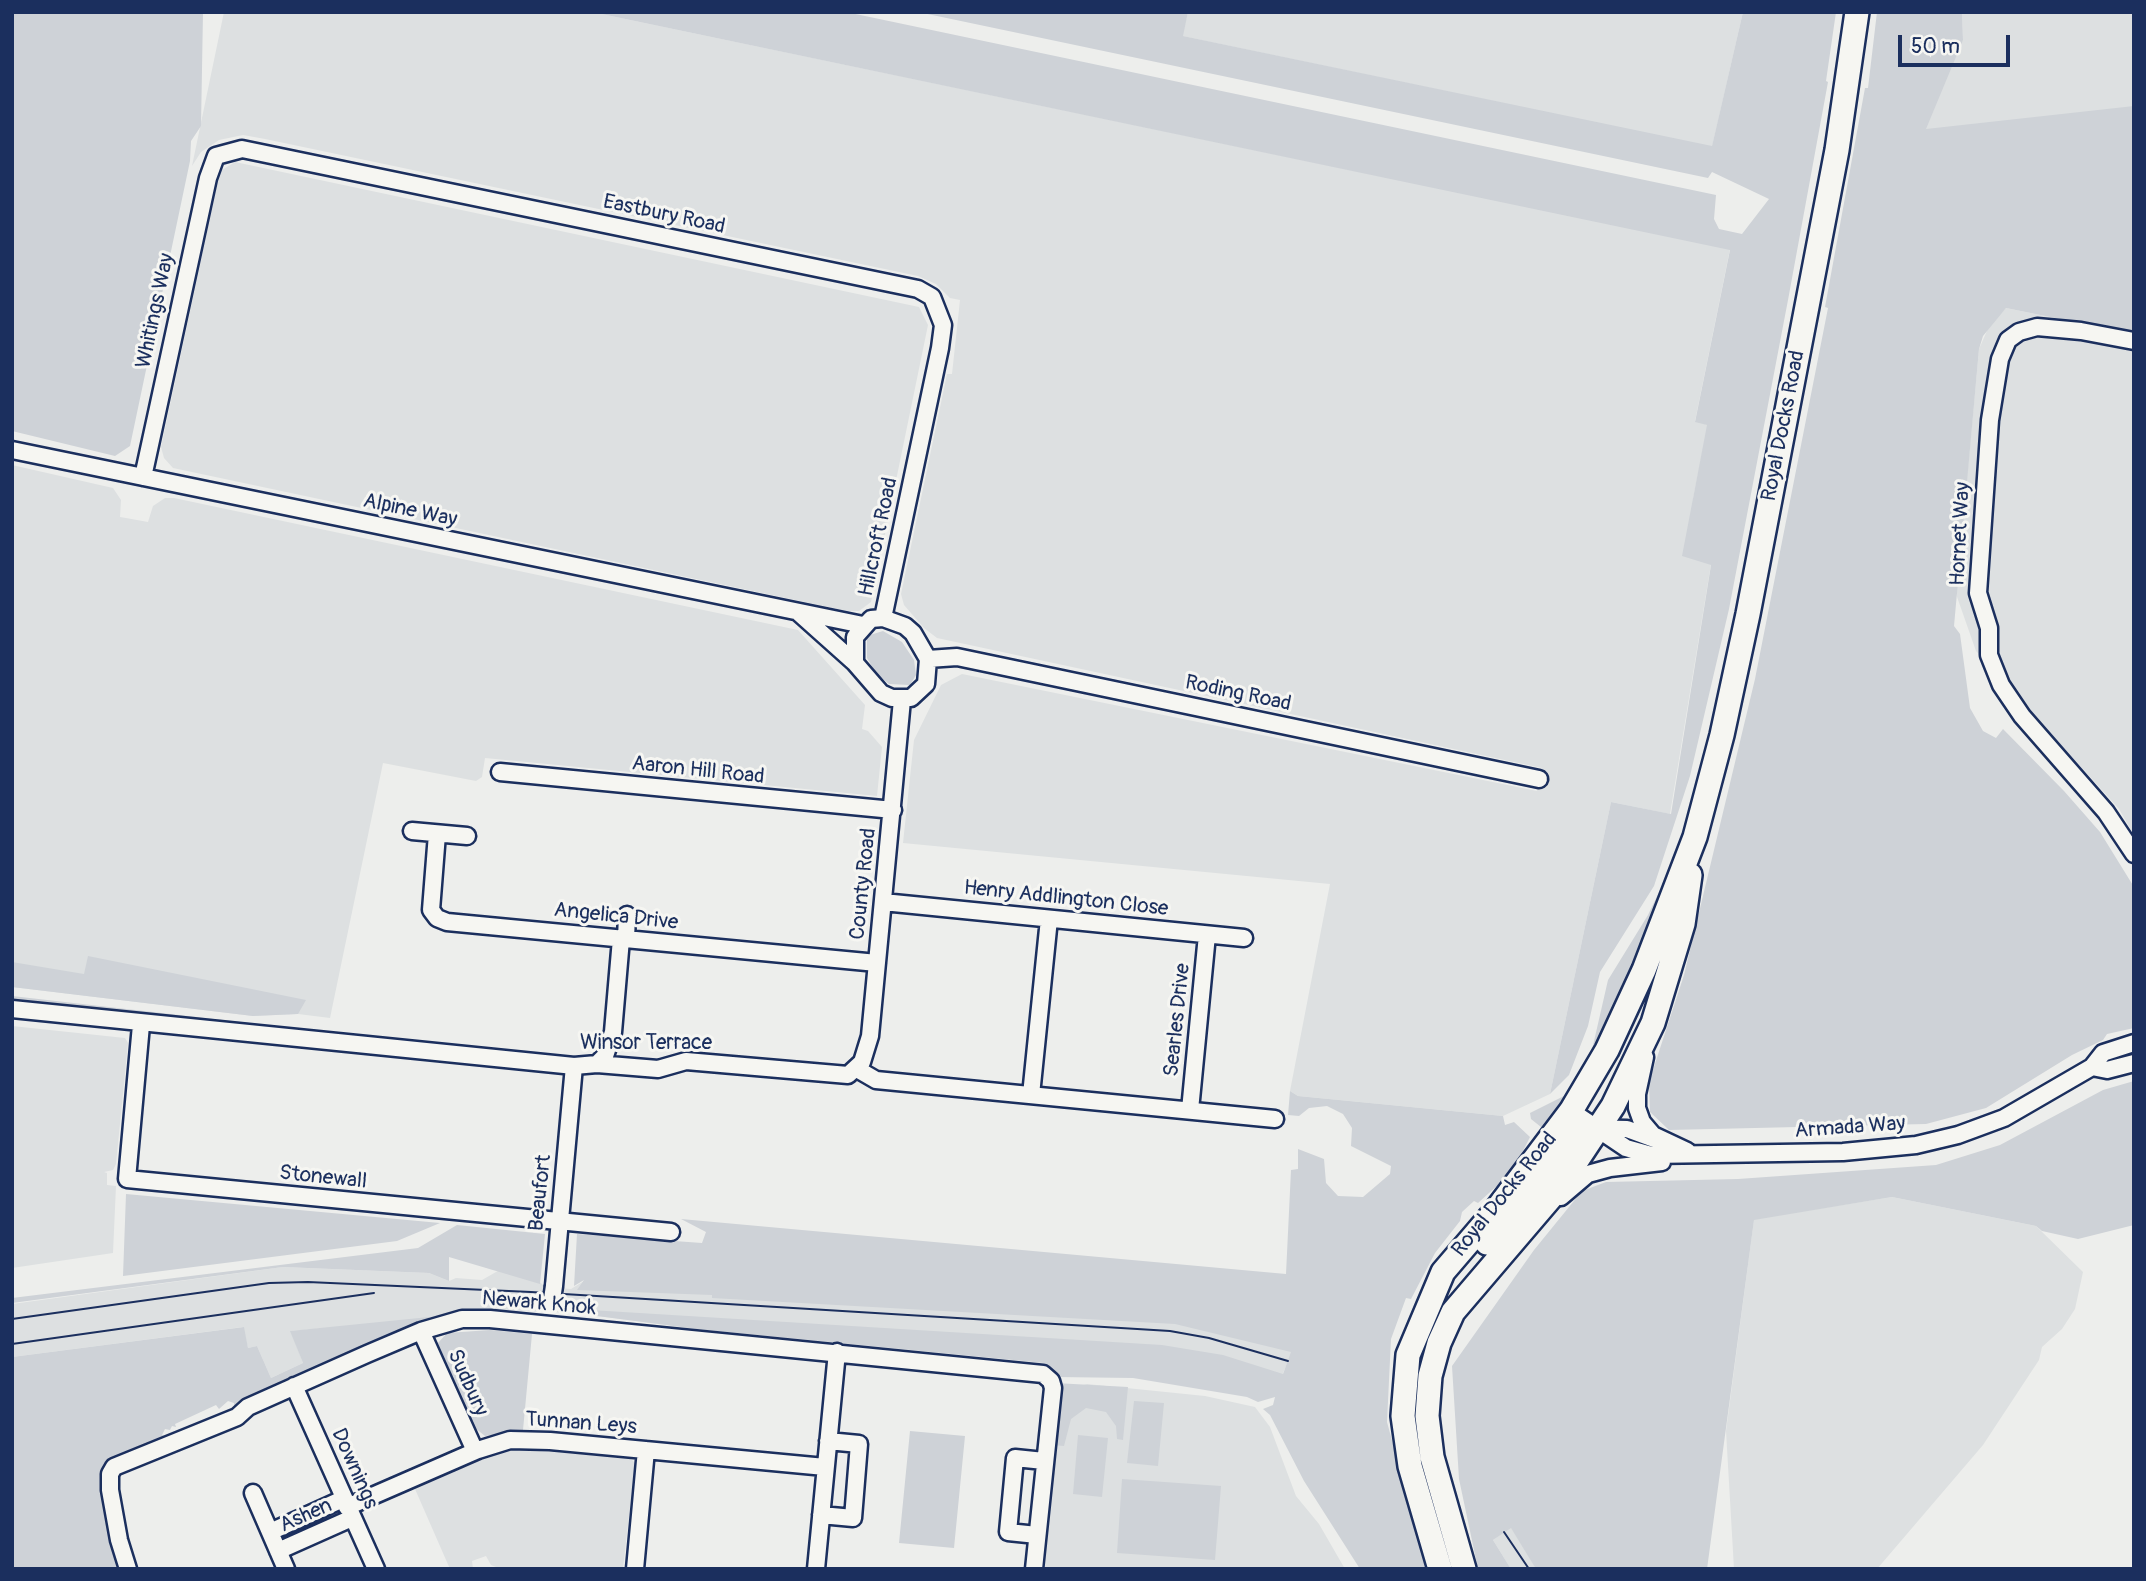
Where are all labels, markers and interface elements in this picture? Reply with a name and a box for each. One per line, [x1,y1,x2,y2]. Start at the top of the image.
scale bar [1901,21,2013,65]
text: 50 m [1911,33,1960,60]
street label: Eastbury Road [601,190,727,240]
street label: Whitings Way [132,251,180,371]
street label: Royal Docks Road [1757,348,1811,504]
street label: Hillcroft Road [854,475,904,599]
street label: Hornet Way [1946,481,1976,587]
street label: Alpine Way [361,489,459,533]
street label: Roding Road [1183,670,1293,718]
street label: Aaron Hill Road [631,752,765,790]
street label: County Road [846,827,882,941]
street label: Henry Addlington Close [963,876,1169,922]
street label: Angelica Drive [553,898,679,936]
street label: Searles Drive [1160,962,1196,1078]
street label: Winsor Terrace [580,1031,712,1057]
street label: Armada Way [1794,1112,1906,1144]
street label: Royal Docks Road [1447,1128,1563,1262]
street label: Beaufort [524,1154,558,1232]
street label: Stonewall [278,1161,368,1195]
street label: Newark Knok [481,1286,597,1322]
street label: Sudbury [441,1346,493,1420]
street label: Tunnan Leys [525,1408,637,1440]
street label: Downings [325,1425,383,1513]
street label: Ashen [276,1493,336,1539]

